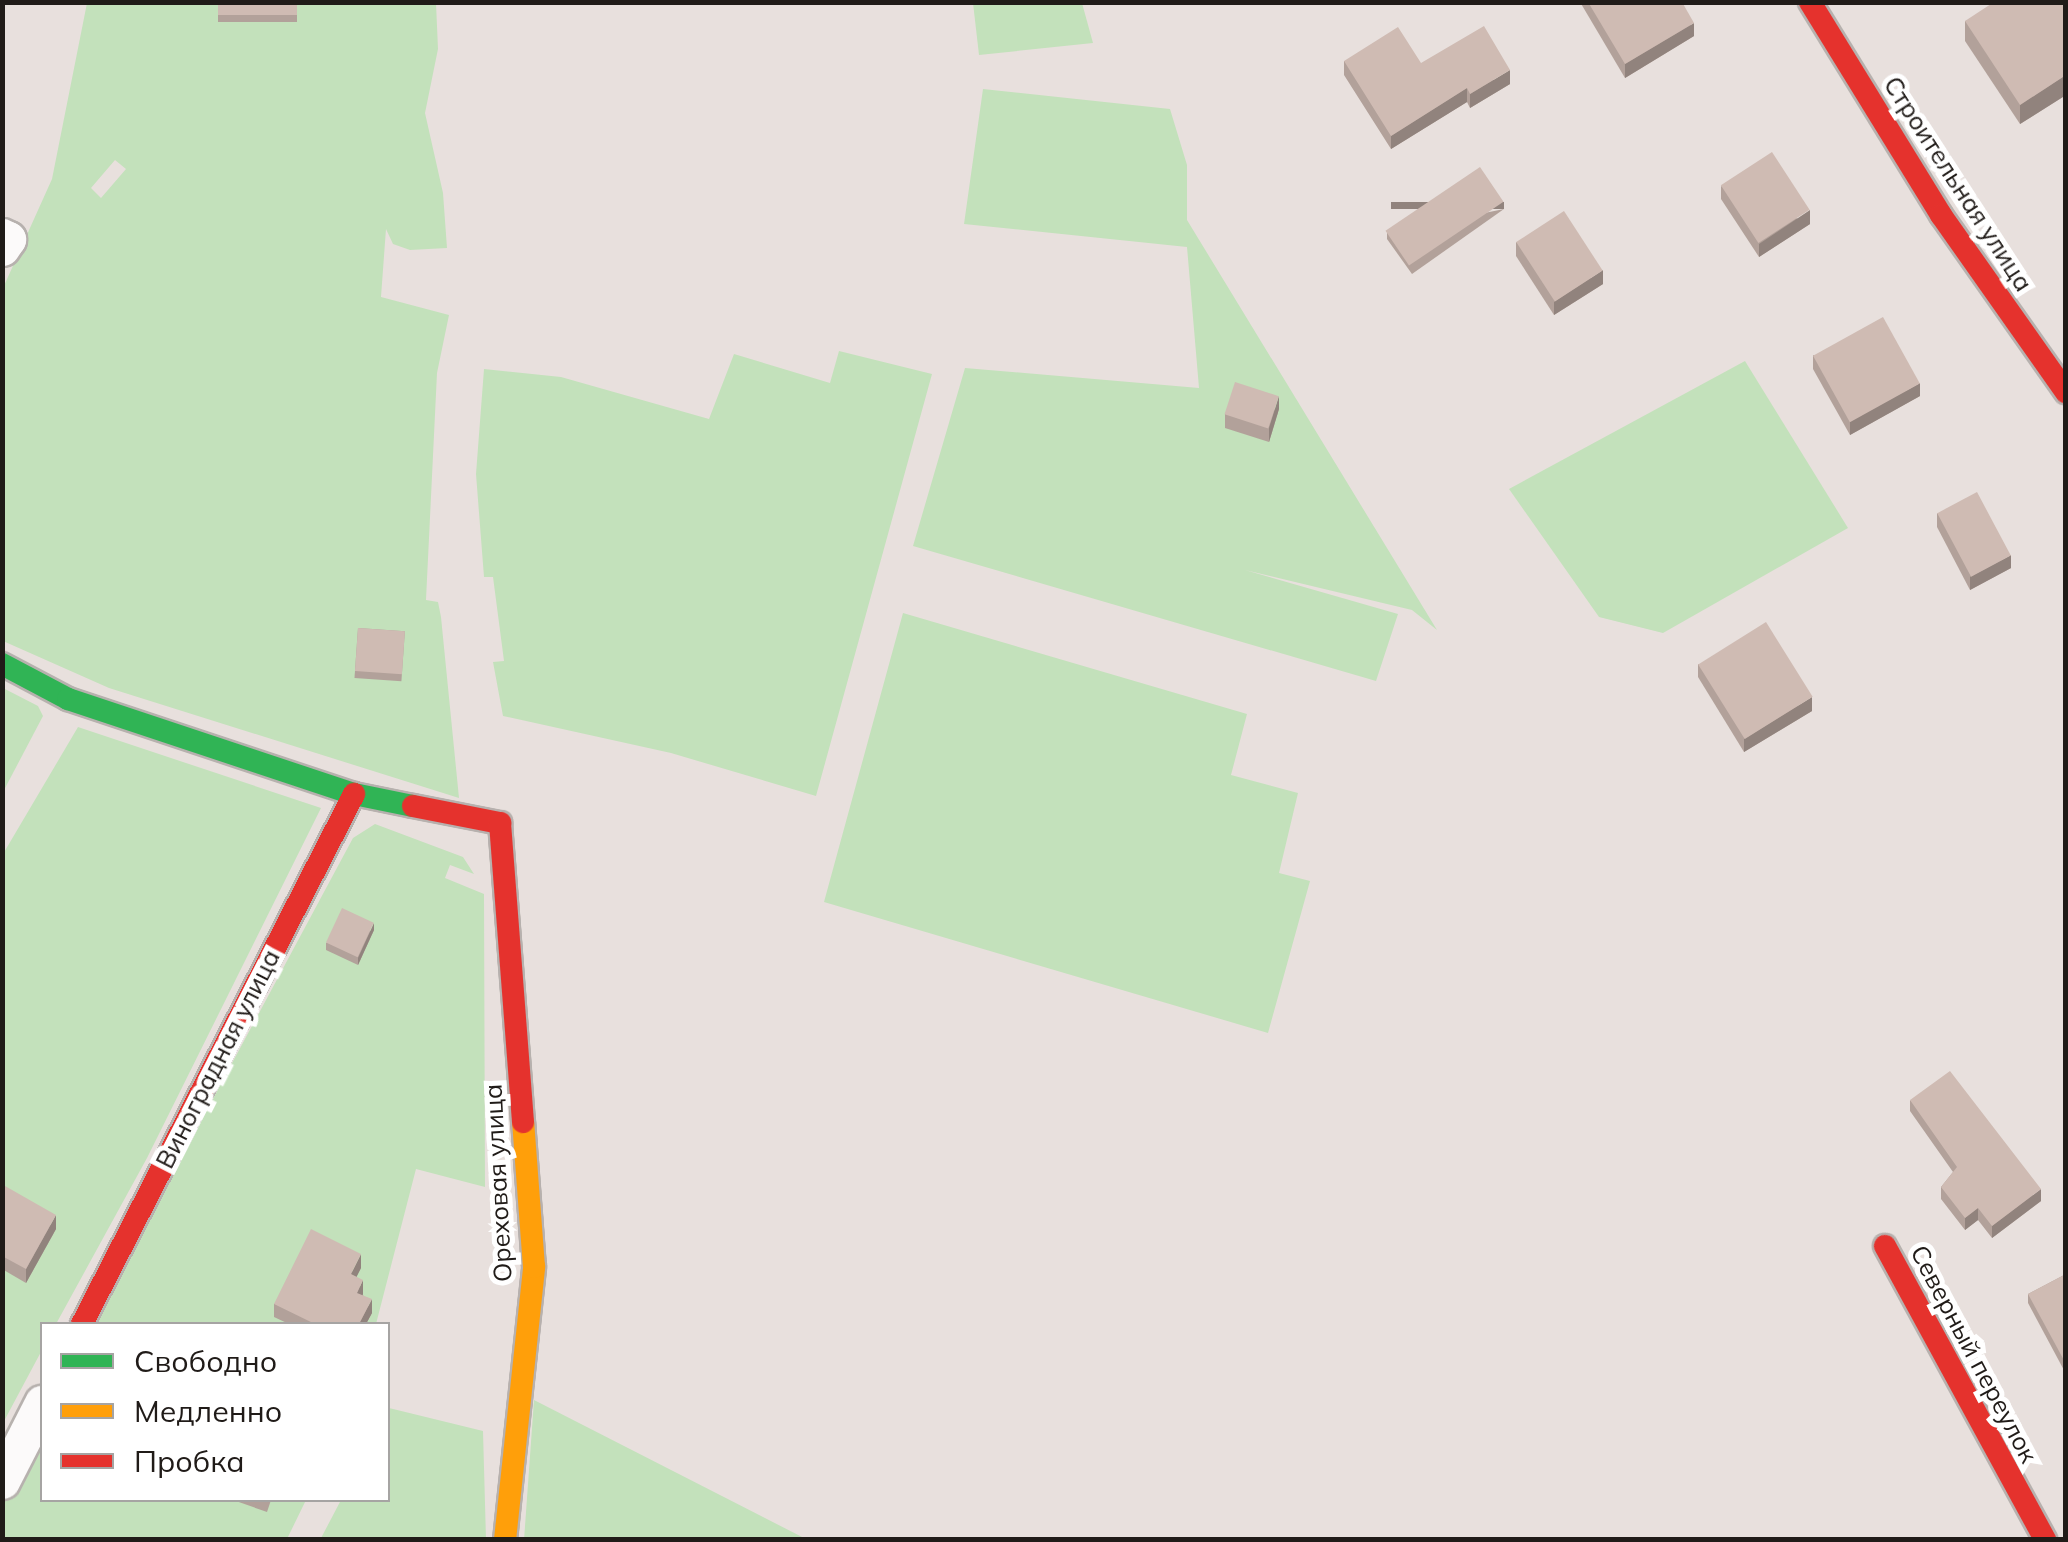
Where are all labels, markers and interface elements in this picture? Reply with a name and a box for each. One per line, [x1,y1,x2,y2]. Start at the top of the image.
street label: Строительная улица [1877,71,2039,297]
street label: Виноградная улица [150,945,286,1173]
street label: Ореховая улица [478,1083,518,1283]
street label: Северный переулок [1904,1240,2044,1468]
legend [40,1322,390,1502]
text: Свободно [134,1342,277,1380]
text: Медленно [134,1392,282,1430]
text: Пробка [134,1442,245,1480]

